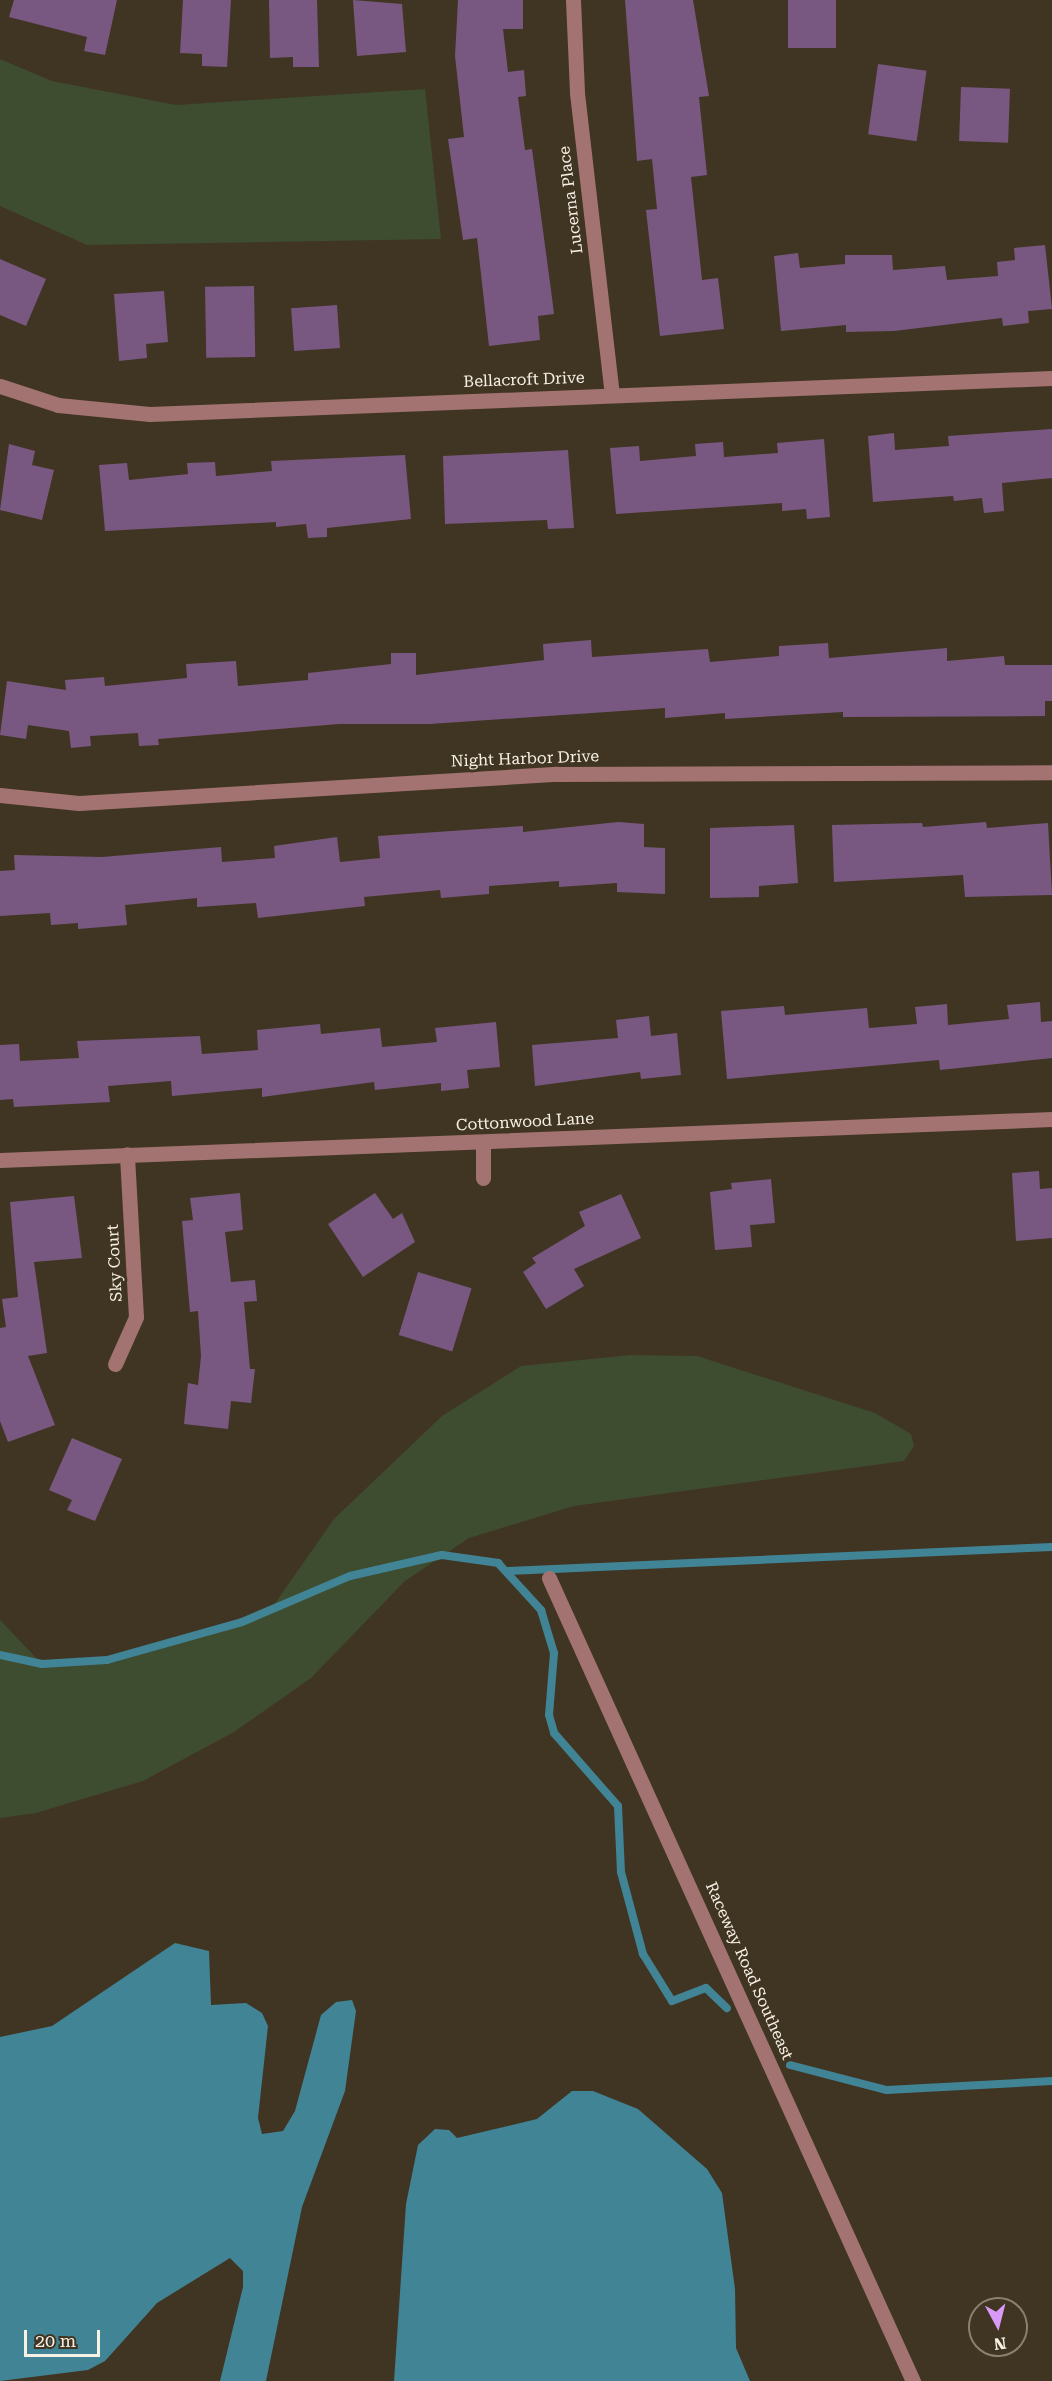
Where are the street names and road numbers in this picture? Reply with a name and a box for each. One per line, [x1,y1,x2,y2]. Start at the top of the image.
street label: Lucerna Place [555,145,587,255]
street label: Bellacroft Drive [463,368,585,392]
street label: Night Harbor Drive [451,747,599,771]
street label: Cottonwood Lane [456,1109,594,1135]
street label: Sky Court [103,1224,127,1302]
street label: Raceway Road Southeast [701,1879,797,2063]

